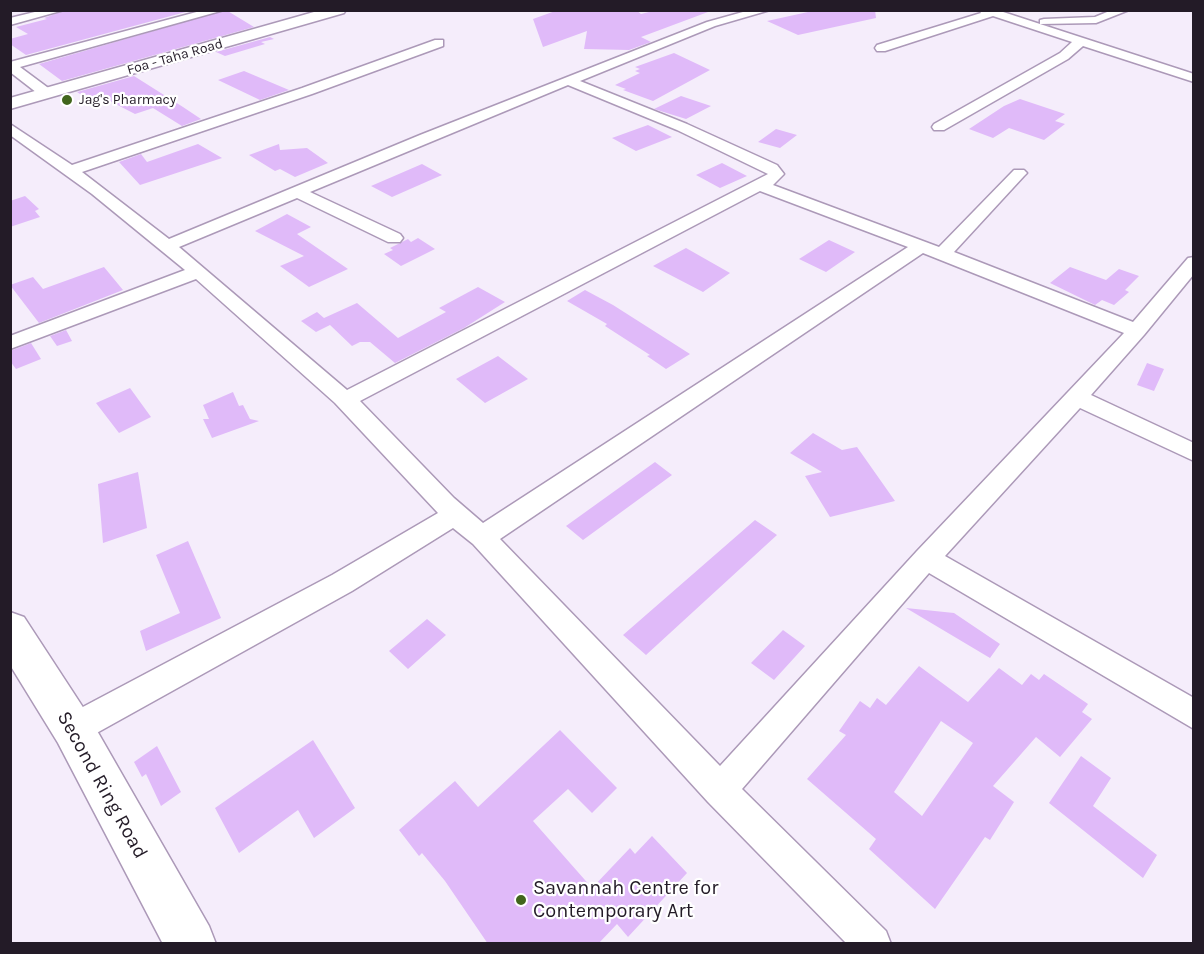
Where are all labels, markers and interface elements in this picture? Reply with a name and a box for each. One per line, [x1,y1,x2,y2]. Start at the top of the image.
street label: Foa - Taha Road [125,35,225,79]
place label: Jag's Pharmacy [79,92,176,108]
marker: Jag's Pharmacy [60,93,74,107]
street label: Second Ring Road [52,707,152,863]
place label: Savannah Centre for Contemporary Art [533,876,719,923]
marker: Savannah Centre for Contemporary Art [514,893,528,907]

